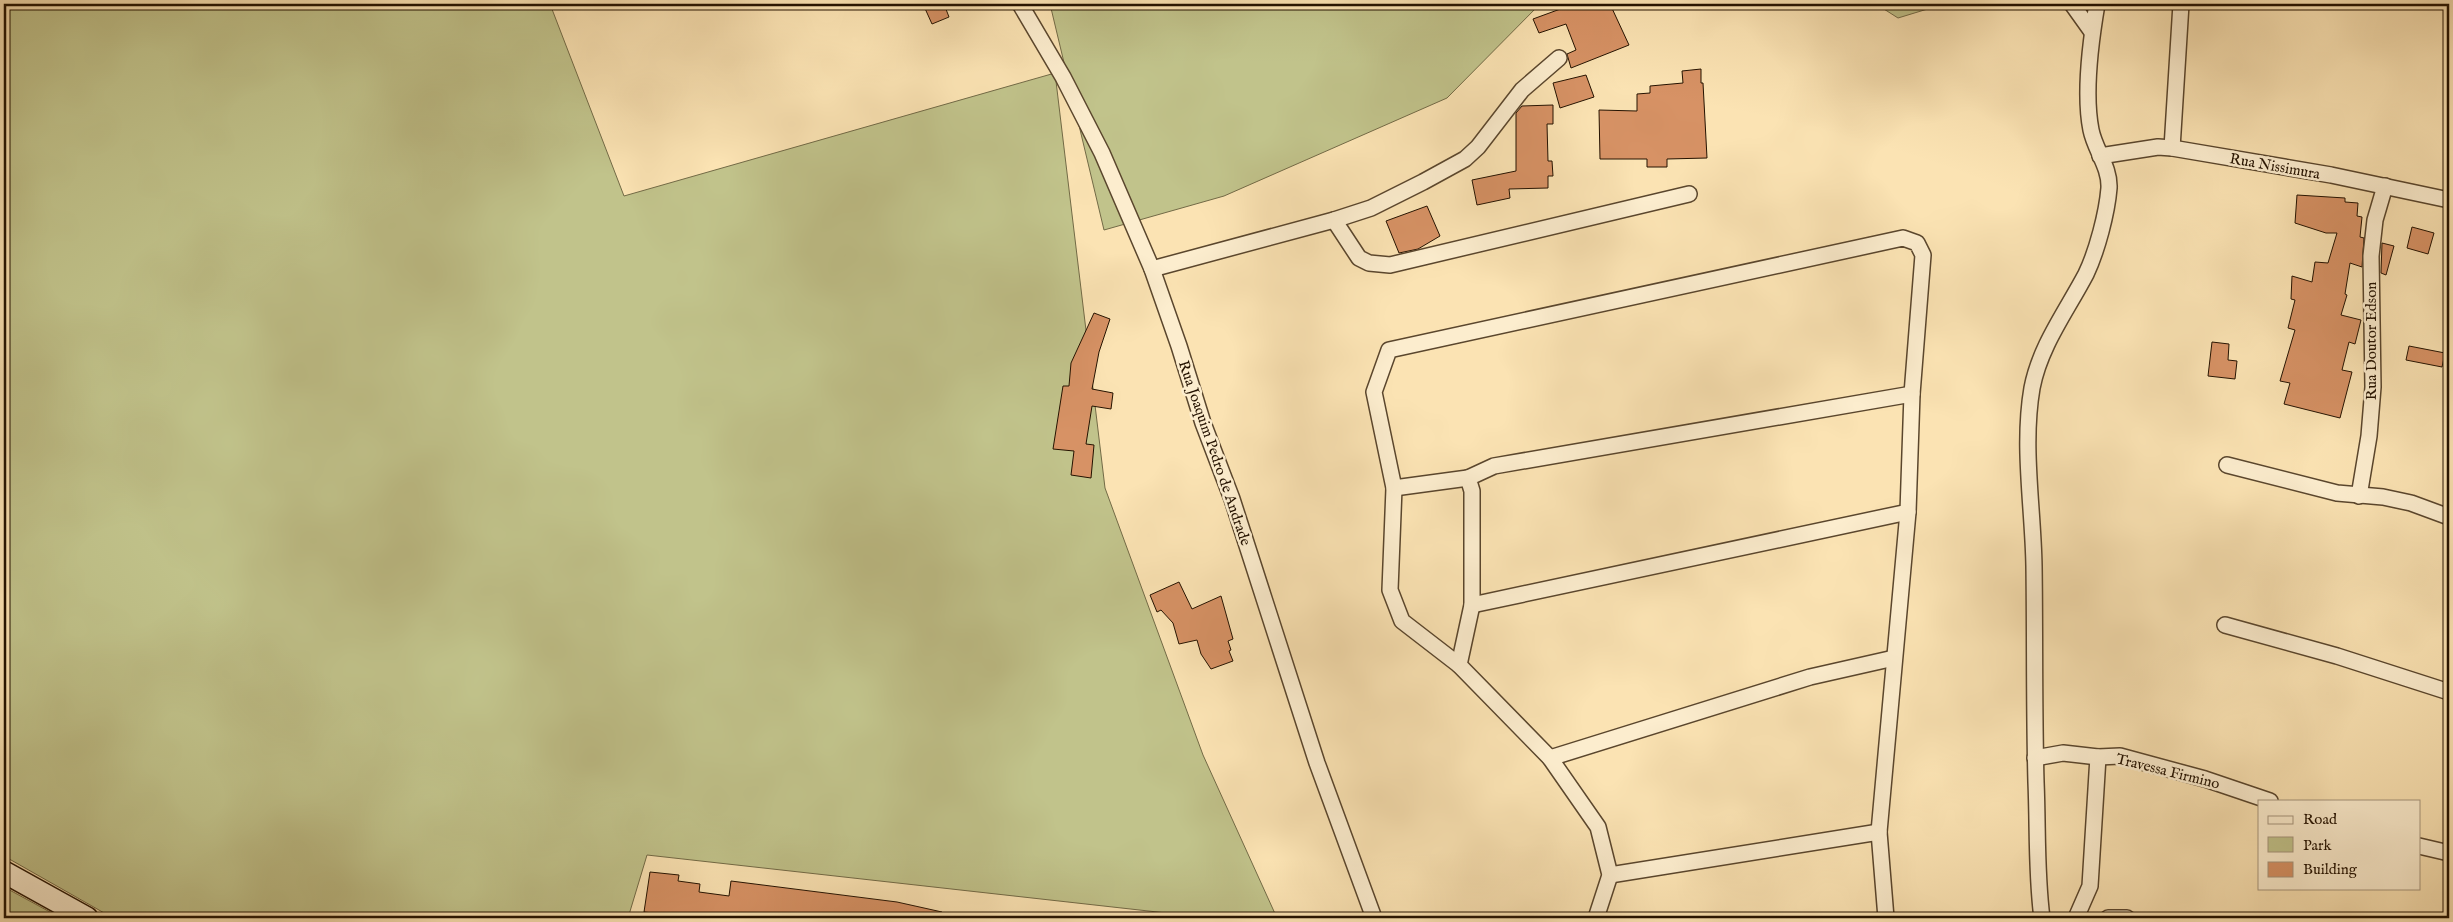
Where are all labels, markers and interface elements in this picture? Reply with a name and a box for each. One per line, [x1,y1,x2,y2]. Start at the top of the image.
street label: Rua Nissimura [2228,149,2322,184]
street label: Rua Doutor Edson [2362,282,2381,400]
street label: Rua Joaquim Pedro de Andrade [1174,358,1255,548]
street label: Travessa Firmino [2114,749,2222,794]
legend [2258,800,2420,890]
text: Road [2303,810,2338,829]
text: Park [2303,836,2333,855]
text: Building [2303,860,2358,879]

